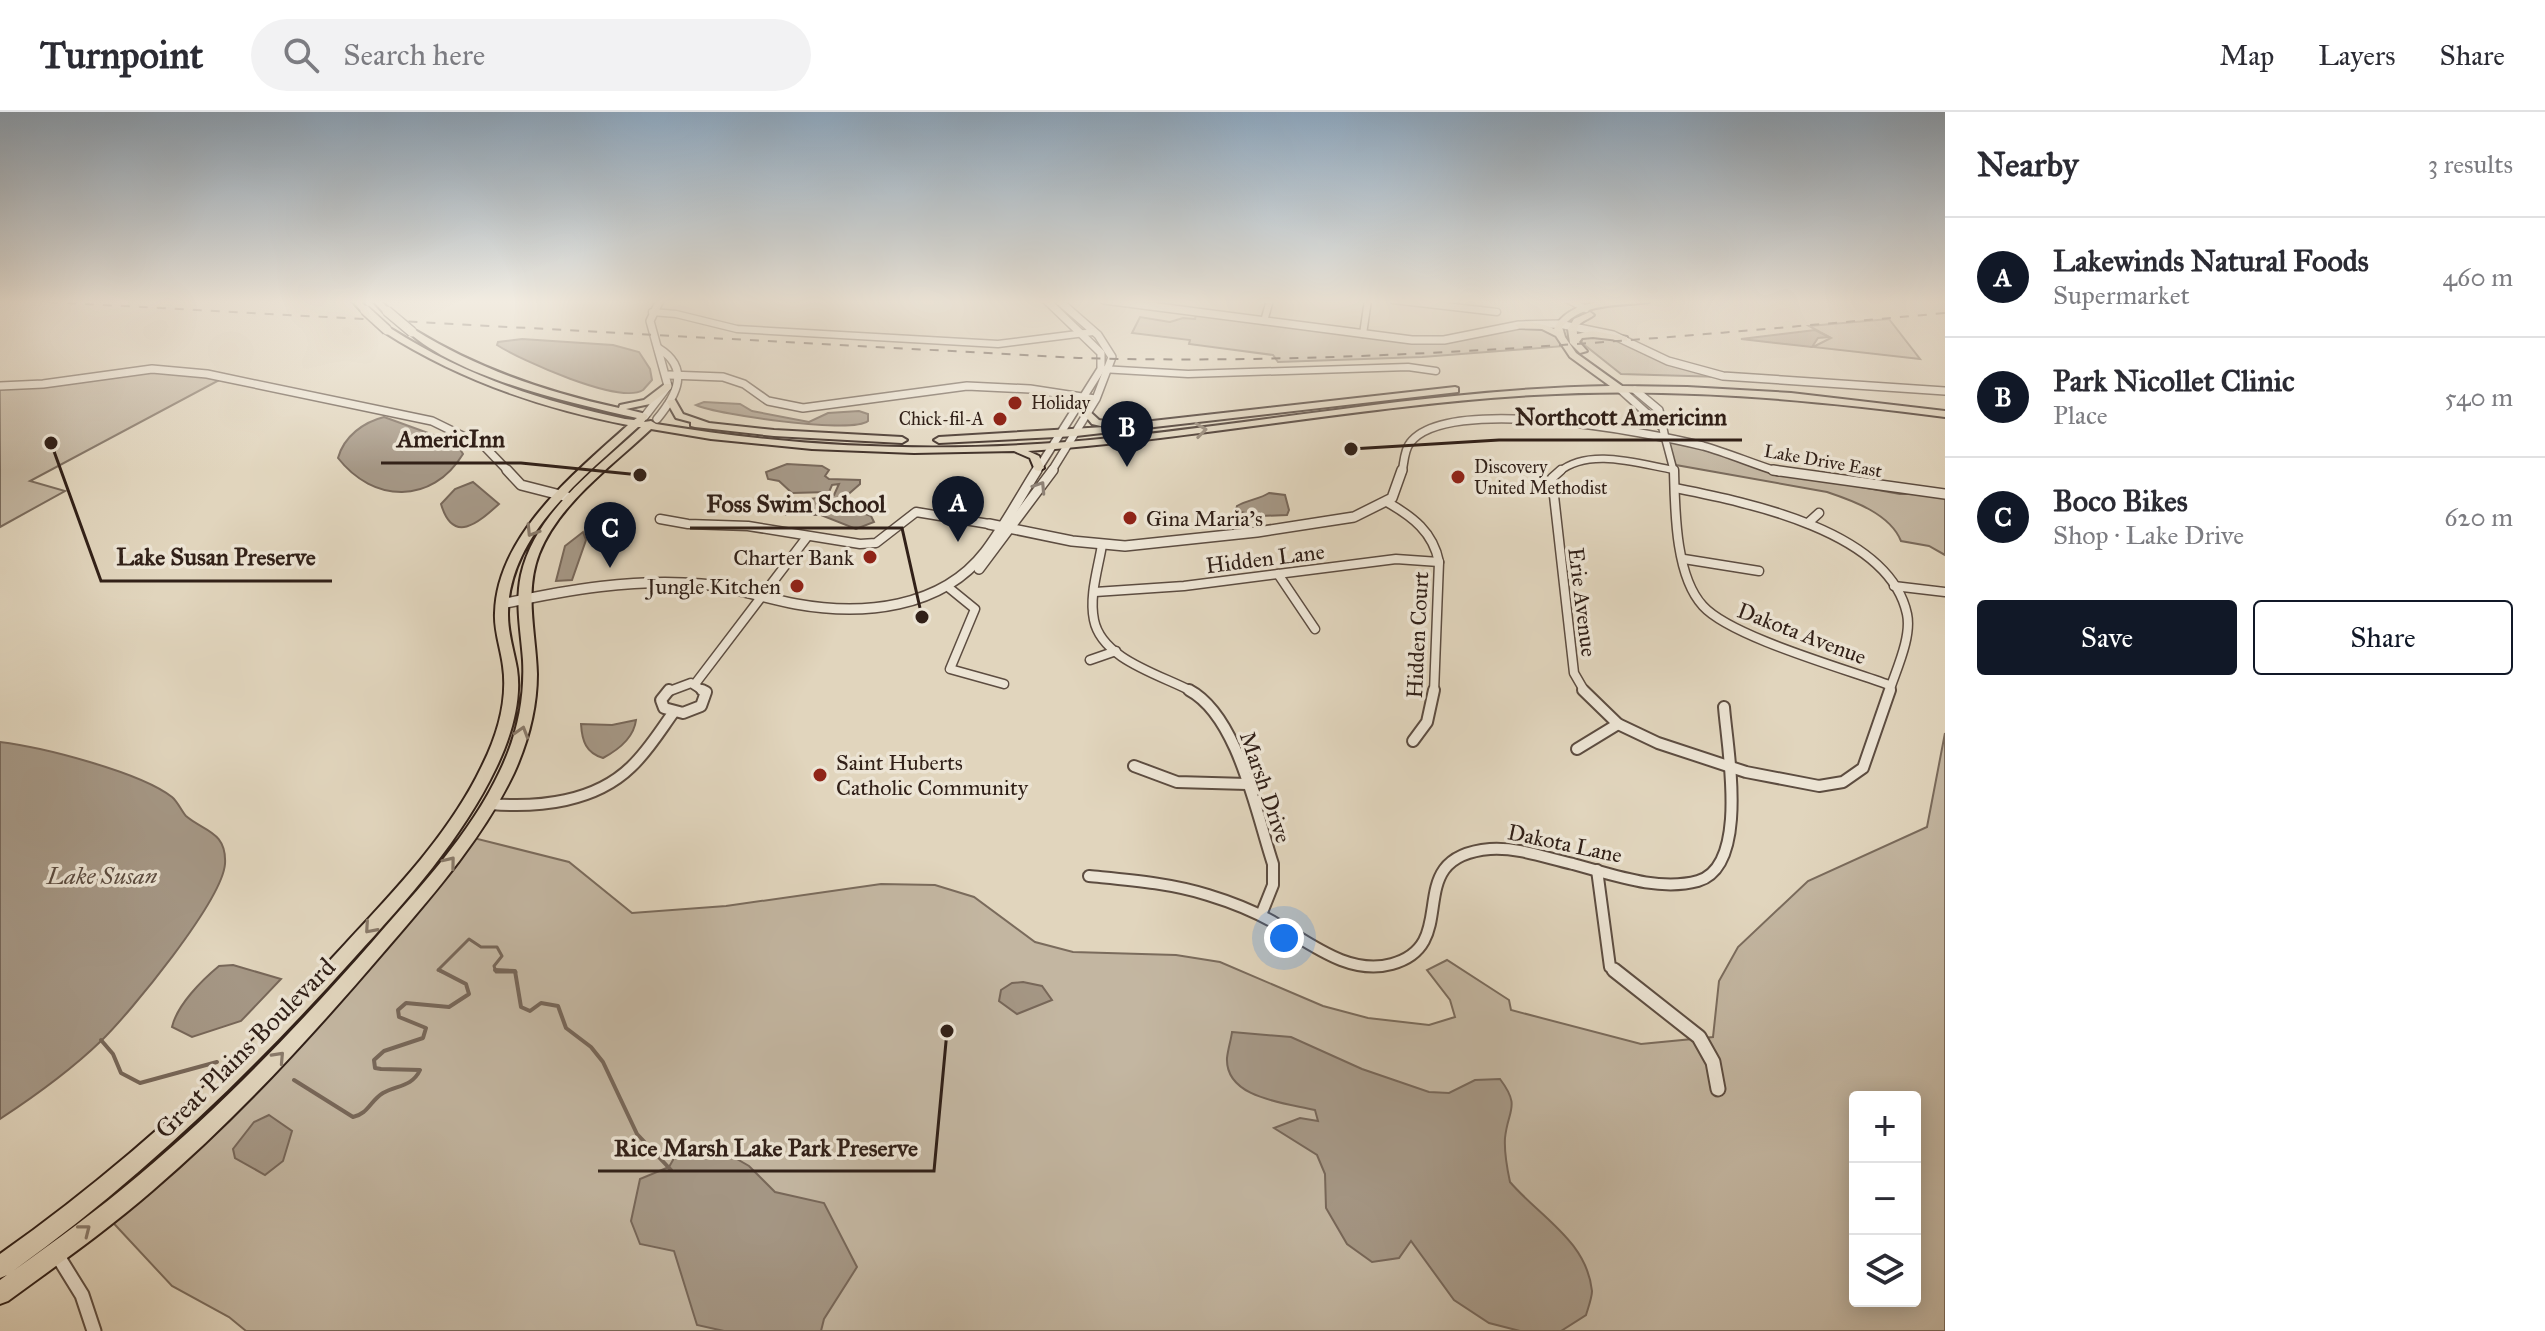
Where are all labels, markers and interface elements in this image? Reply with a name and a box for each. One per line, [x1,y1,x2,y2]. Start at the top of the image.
search box [251,19,811,91]
text: Turnpoint [40,32,203,78]
icon: search [279,33,323,77]
text: Search here [343,37,485,73]
text: Map [2219,38,2274,73]
text: Layers [2318,38,2396,73]
text: Share [2440,38,2505,73]
text: Nearby [1977,144,2079,185]
text: 3 results [2428,148,2513,180]
text: Lakewinds Natural Foods [2053,243,2369,279]
text: A [1994,261,2012,293]
text: 460 m [2443,261,2513,293]
text: Supermarket [2053,279,2190,311]
text: Park Nicollet Clinic [2053,363,2295,399]
text: B [1994,381,2012,413]
text: 540 m [2445,381,2513,413]
place label: Holiday [1031,392,1091,414]
callout: Northcott Americinn [1499,392,1742,440]
marker: Holiday [1006,394,1024,412]
text: Place [2053,399,2108,431]
pin: B [1101,401,1153,467]
text: Northcott Americinn [1515,402,1727,432]
place label: Chick-fil-A [899,408,984,430]
marker: Chick-fil-A [991,410,1009,428]
callout: AmericInn [381,415,521,463]
one-way arrow [1195,421,1208,438]
text: AmericInn [395,424,505,454]
street label: Lake Drive East [1762,440,1884,482]
place label: Discovery United Methodist [1474,456,1608,499]
marker: Discovery United Methodist [1449,468,1467,486]
pin: A [932,476,984,542]
callout: Foss Swim School [690,480,902,528]
one-way arrow [1031,482,1046,496]
text: Boco Bikes [2053,483,2188,519]
text: Foss Swim School [706,489,886,519]
text: C [1994,501,2012,533]
text: 620 m [2444,501,2513,533]
pin: C [584,502,636,568]
place label: Gina Maria's [1146,505,1263,532]
marker: Gina Maria's [1121,509,1139,527]
text: Shop · Lake Drive [2053,519,2244,551]
one-way arrow [526,522,541,537]
callout: Lake Susan Preserve [101,533,332,581]
street label: Hidden Lane [1204,538,1326,579]
text: Lake Susan Preserve [116,542,316,572]
place label: Charter Bank [733,544,855,571]
street label: Erie Avenue [1562,546,1603,658]
marker: Charter Bank [861,548,879,566]
street label: Hidden Court [1401,571,1434,699]
place label: Jungle Kitchen [645,573,781,600]
marker: Jungle Kitchen [788,577,806,595]
street label: Dakota Avenue [1734,597,1870,670]
button: Save [1977,600,2237,675]
button: Share [2253,600,2513,675]
one-way arrow [513,726,529,740]
street label: Marsh Drive [1234,728,1297,846]
place label: Saint Huberts Catholic Community [836,749,1029,801]
marker: Saint Huberts Catholic Community [811,766,829,784]
street label: Dakota Lane [1505,818,1625,869]
one-way arrow [440,856,455,871]
water label: Lake Susan [46,861,158,891]
your location [1264,918,1304,958]
one-way arrow [365,919,380,934]
street label: Great Plains Boulevard [148,951,342,1145]
one-way arrow [270,1052,285,1066]
map controls [1849,1091,1921,1307]
button: + [1849,1091,1921,1163]
callout: Rice Marsh Lake Park Preserve [598,1123,934,1171]
text: Rice Marsh Lake Park Preserve [614,1133,918,1163]
button: − [1849,1163,1921,1235]
one-way arrow [76,1225,91,1239]
button: layers [1849,1235,1921,1307]

